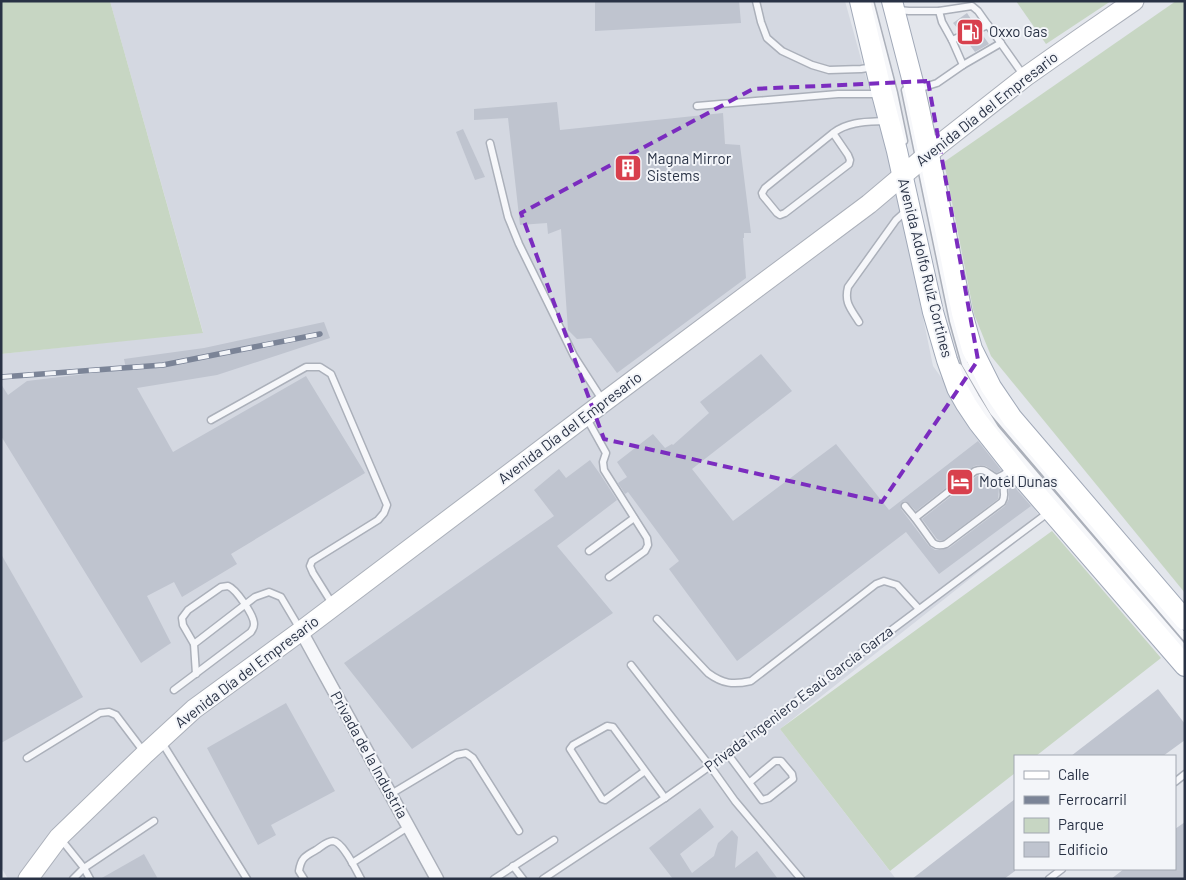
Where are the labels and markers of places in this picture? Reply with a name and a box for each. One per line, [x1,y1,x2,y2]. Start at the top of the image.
fuel station icon: Oxxo Gas [955,17,985,47]
place label: Oxxo Gas [989,22,1047,40]
place label: Magna Mirror Sistems [647,149,732,184]
building icon: Magna Mirror Sistems [613,153,643,183]
hotel icon: Motel Dunas [945,467,975,497]
place label: Motel Dunas [979,472,1058,490]

